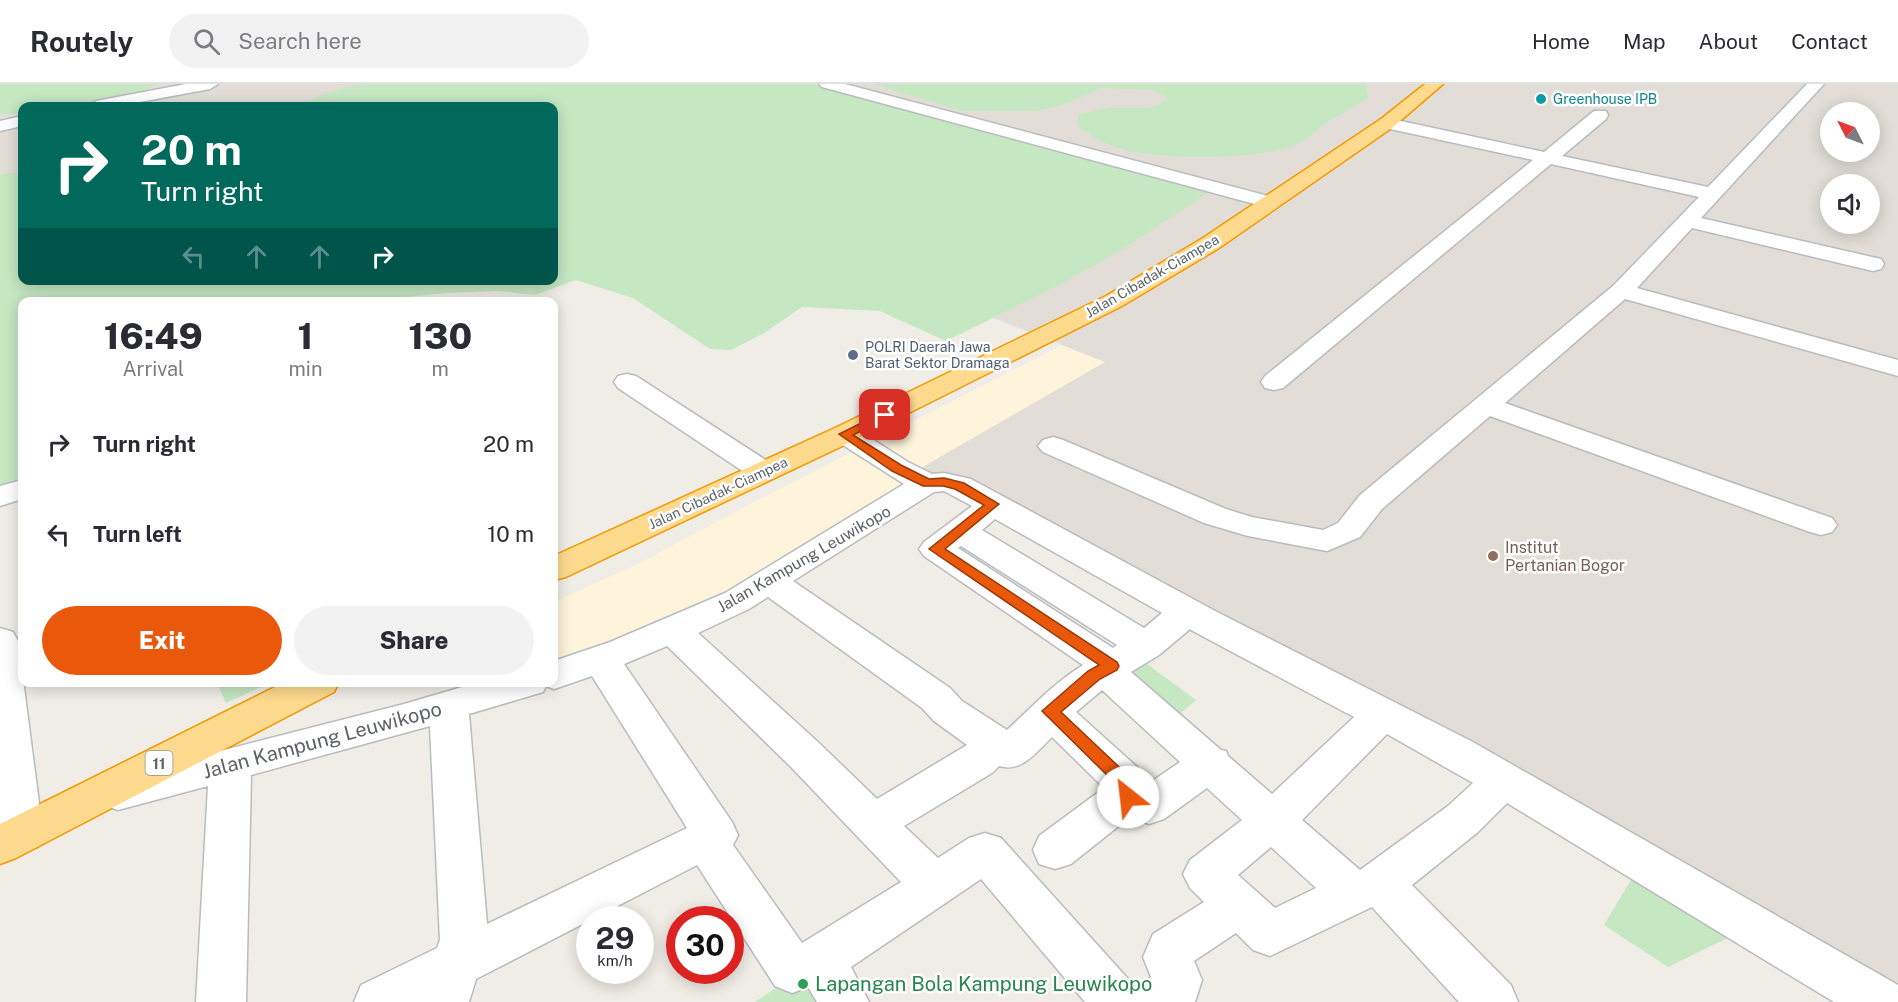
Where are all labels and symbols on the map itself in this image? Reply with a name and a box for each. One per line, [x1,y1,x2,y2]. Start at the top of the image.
place label: Greenhouse IPB [1553,91,1657,107]
marker: Greenhouse IPB [1534,92,1548,106]
north arrow [1820,102,1880,162]
street label: Jalan Cibadak-Ciampea [1082,231,1222,321]
place label: POLRI Daerah Jawa Barat Sektor Dramaga [865,339,1009,371]
marker: POLRI Daerah Jawa Barat Sektor Dramaga [846,348,860,362]
pin [859,389,910,440]
street label: Jalan Cibadak-Ciampea [646,454,790,532]
street label: Jalan Kampung Leuwikopo [714,501,894,617]
place label: Institut Pertanian Bogor [1505,538,1625,575]
marker: Institut Pertanian Bogor [1486,549,1500,563]
street label: Jalan Kampung Leuwikopo [200,696,444,784]
road number: 11 [146,751,172,775]
position arrow [1096,765,1160,829]
speed limit sign: 30 [666,906,744,984]
place label: Lapangan Bola Kampung Leuwikopo [815,972,1152,996]
marker: Lapangan Bola Kampung Leuwikopo [796,977,810,991]

